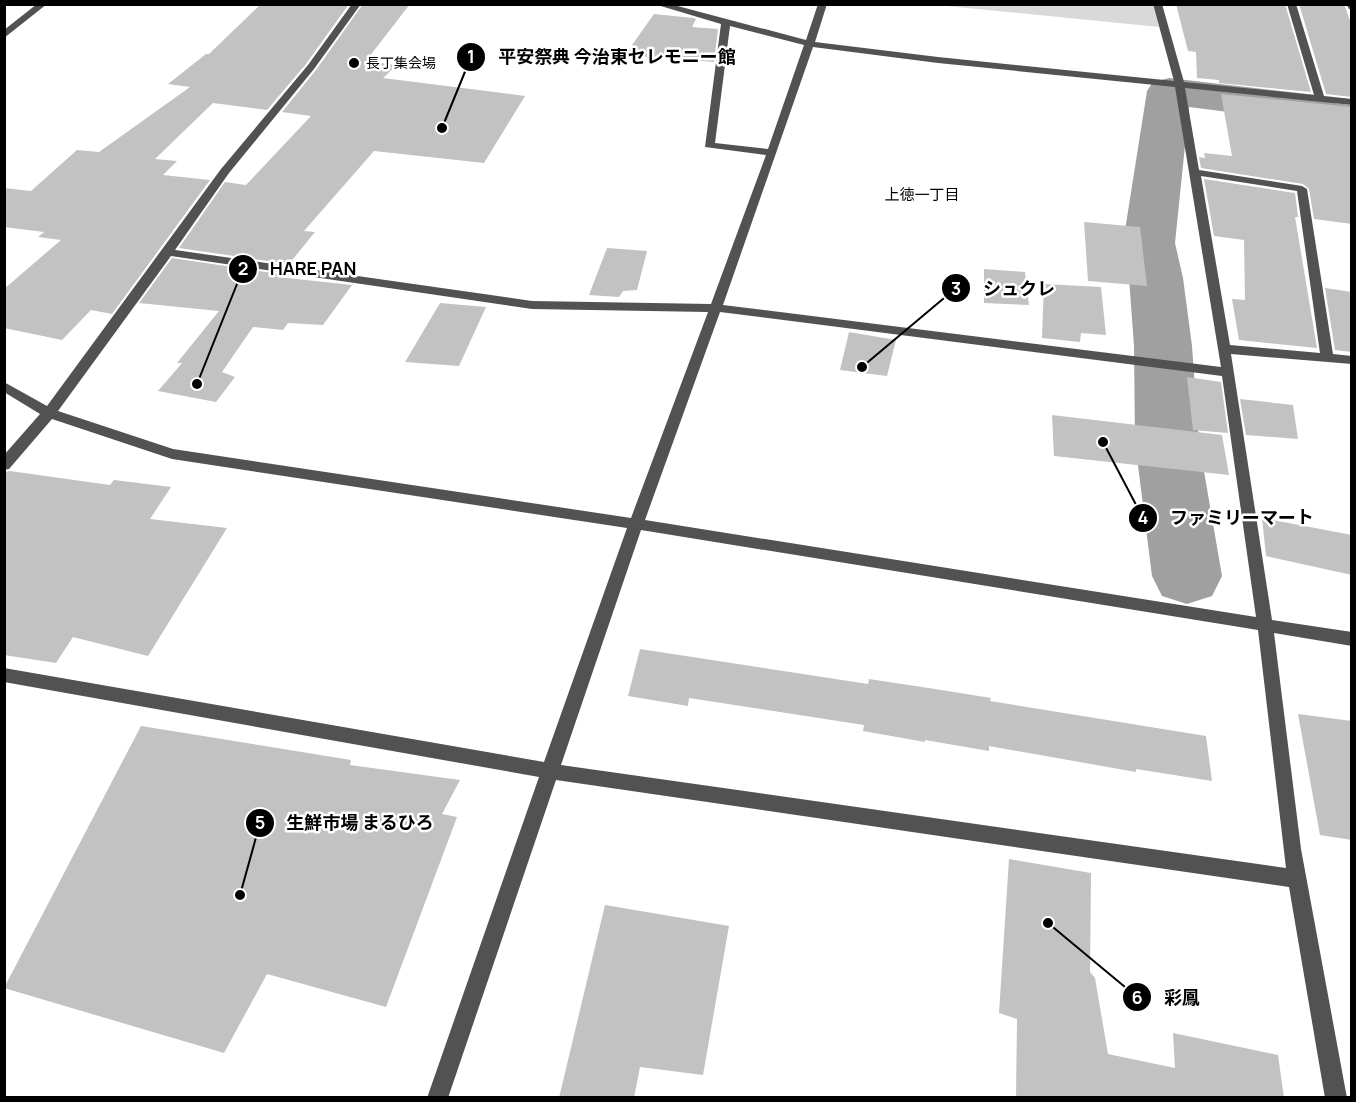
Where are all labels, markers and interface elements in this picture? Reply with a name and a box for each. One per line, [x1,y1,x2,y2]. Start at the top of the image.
callout: 平安祭典 今治東セレモニー館 [456,39,747,75]
text: 1 [467,44,475,68]
text: 平安祭典 今治東セレモニー館 [498,44,736,68]
place label: 長丁集会場 [366,53,436,72]
marker: 長丁集会場 [347,56,361,70]
district label: 上徳一丁目 [884,184,960,205]
callout: HARE PAN [228,251,369,287]
text: 2 [238,256,248,280]
text: HARE PAN [270,256,356,280]
callout: シュクレ [941,270,1067,306]
text: 3 [951,276,961,300]
text: シュクレ [983,276,1055,300]
callout: ファミリーマート [1128,500,1326,536]
text: 4 [1138,505,1149,529]
text: ファミリーマート [1170,505,1314,529]
callout: 生鮮市場 まるひろ [245,805,446,841]
text: 5 [255,810,265,834]
text: 生鮮市場 まるひろ [286,810,434,834]
callout: 彩鳳 [1122,979,1212,1015]
text: 6 [1131,985,1143,1009]
text: 彩鳳 [1164,985,1200,1009]

